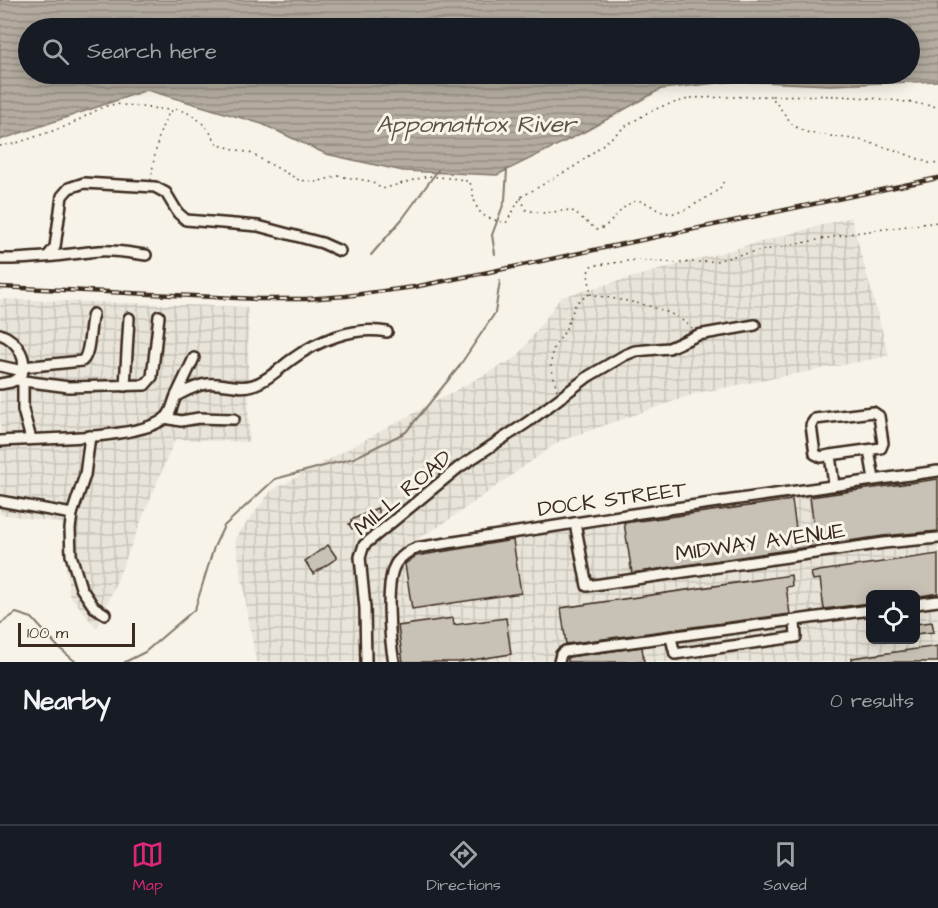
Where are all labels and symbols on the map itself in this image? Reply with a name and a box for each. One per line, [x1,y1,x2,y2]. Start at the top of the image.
water label: Appomattox River [376,108,579,142]
street label: MILL ROAD [347,443,459,543]
street label: DOCK STREET [536,474,689,525]
street label: MIDWAY AVENUE [673,515,847,570]
scale bar [18,620,135,648]

